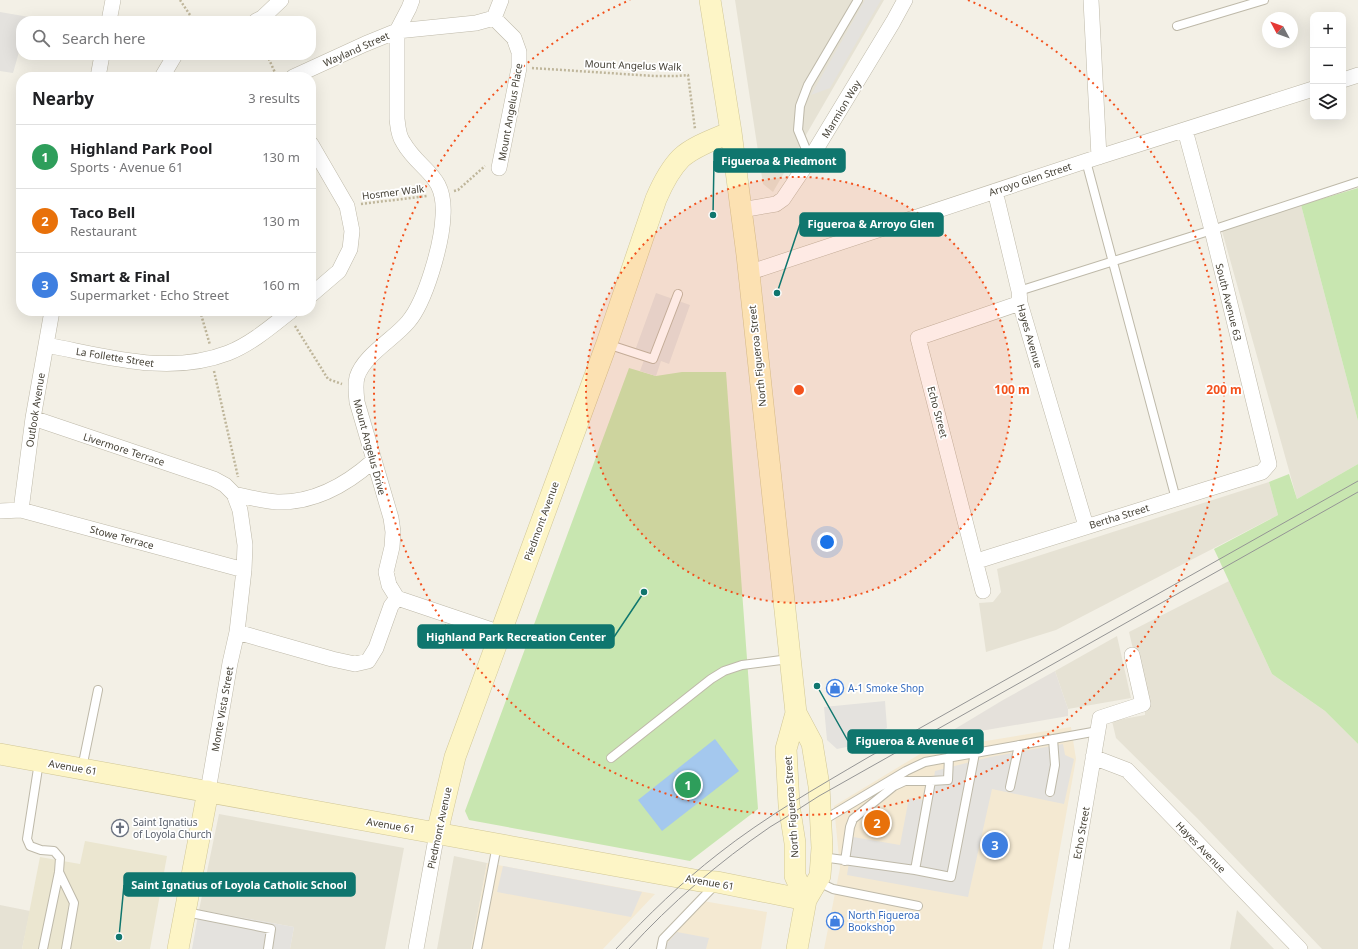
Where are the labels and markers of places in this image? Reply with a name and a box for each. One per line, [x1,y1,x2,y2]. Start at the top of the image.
callout: Figueroa & Piedmont [714,149,845,172]
callout: Figueroa & Arroyo Glen [800,213,943,236]
centre of rings [792,383,806,397]
callout: Highland Park Recreation Center [418,625,614,648]
shop icon: A-1 Smoke Shop [825,678,845,698]
place label: A-1 Smoke Shop [848,681,924,695]
callout: Figueroa & Avenue 61 [848,730,983,753]
pin: 1 [675,770,701,800]
pin: 2 [864,808,890,838]
place label: Saint Ignatius of Loyola Church [133,815,212,841]
church icon: Saint Ignatius of Loyola Church [110,818,130,838]
pin: 3 [982,830,1008,860]
callout: Saint Ignatius of Loyola Catholic School [124,873,355,896]
place label: North Figueroa Bookshop [848,908,920,934]
shop icon: North Figueroa Bookshop [825,911,845,931]

